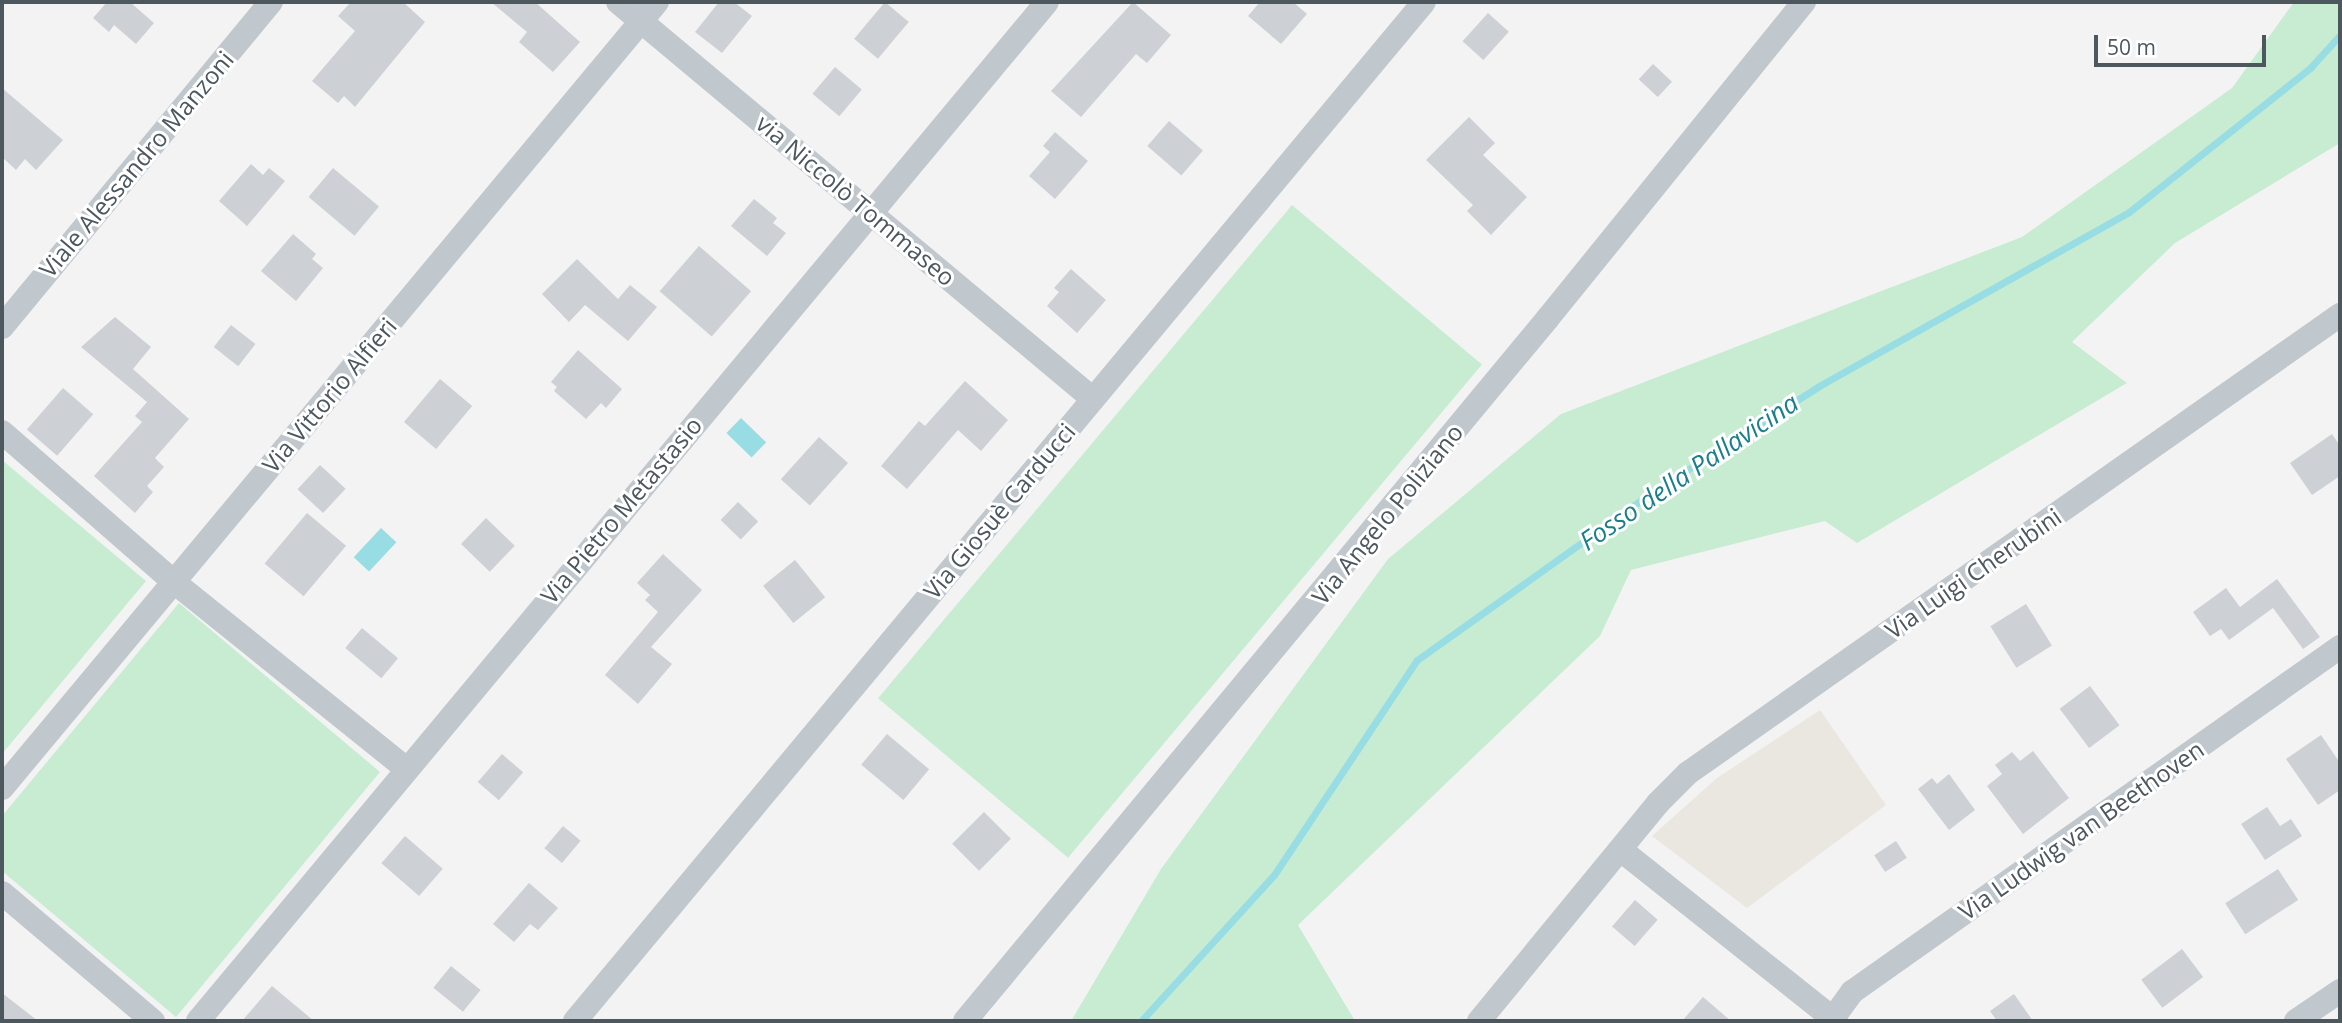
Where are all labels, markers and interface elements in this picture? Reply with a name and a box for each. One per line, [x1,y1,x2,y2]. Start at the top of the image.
scale bar [2097,21,2268,65]
text: 50 m [2107,33,2156,61]
street label: Viale Alessandro Manzoni [33,45,239,283]
street label: via Niccolò Tommaseo [751,108,961,292]
street label: Via Vittorio Alfieri [256,312,402,478]
water label: Fosso della Pallavicina [1574,387,1804,557]
street label: Via Pietro Metastasio [534,411,708,609]
street label: Via Giosuè Carducci [917,417,1081,605]
street label: Via Angelo Poliziano [1305,418,1469,610]
street label: Via Luigi Cherubini [1880,502,2066,644]
street label: Via Ludwig van Beethoven [1953,734,2209,926]

